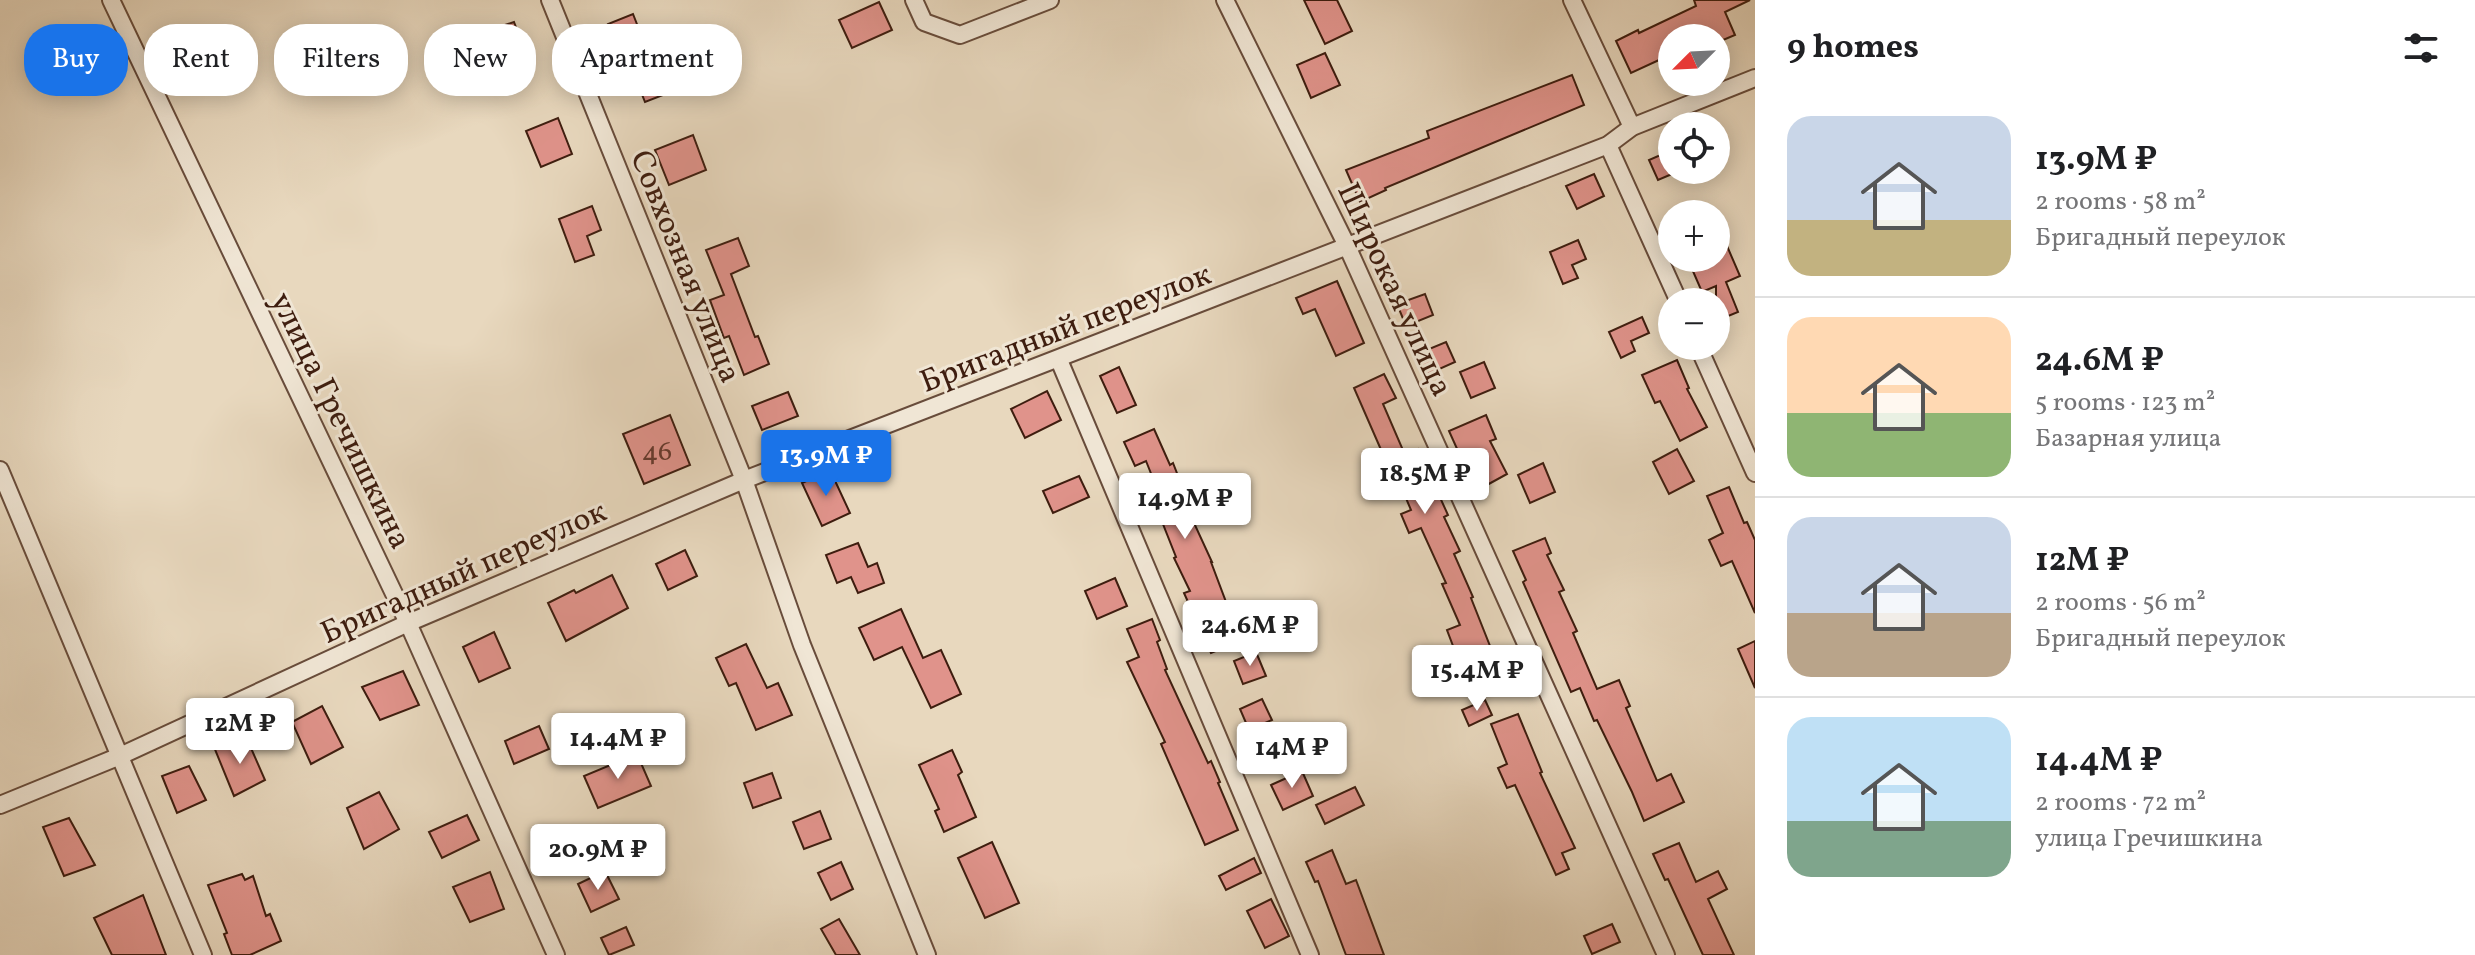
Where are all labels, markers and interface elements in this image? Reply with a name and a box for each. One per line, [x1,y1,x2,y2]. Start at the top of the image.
chip: Buy [24,24,128,96]
chip: Rent [144,24,258,96]
chip: Filters [274,24,408,96]
chip: New [424,24,536,96]
chip: Apartment [552,24,742,96]
north arrow [1658,24,1730,96]
map controls [1658,24,1730,360]
text: 9 homes [1787,25,1919,72]
icon: filters [2399,26,2443,70]
button: locate [1658,112,1730,184]
text: 13.9M ₽ [2035,137,2157,184]
street label: Совхозная улица [618,144,751,390]
icon: home [1851,148,1947,244]
street label: Широкая улица [1324,176,1462,404]
text: 2 rooms · 58 m² [2035,184,2206,220]
button: + [1658,200,1730,272]
text: Бригадный переулок [2035,220,2286,256]
street label: Бригадный переулок [914,254,1218,406]
street label: улица Гречишкина [258,285,421,557]
button: − [1658,288,1730,360]
text: 24.6M ₽ [2035,338,2164,385]
icon: home [1851,349,1947,445]
text: 5 rooms · 123 m² [2035,385,2215,421]
text: Базарная улица [2035,421,2221,457]
pin: 13.9M ₽ [752,430,900,498]
house number: 46 [642,433,672,472]
text: 13.9M ₽ [779,438,873,474]
pin: 18.5M ₽ [1351,448,1499,516]
text: 18.5M ₽ [1379,456,1471,492]
pin: 14.9M ₽ [1111,473,1259,541]
text: 14.9M ₽ [1137,481,1233,517]
street label: Бригадный переулок [314,491,614,657]
text: 12M ₽ [2035,538,2129,585]
icon: home [1851,549,1947,645]
text: 2 rooms · 56 m² [2035,585,2206,621]
pin: 24.6M ₽ [1176,600,1324,668]
text: 24.6M ₽ [1201,608,1299,644]
text: Бригадный переулок [2035,621,2286,657]
pin: 15.4M ₽ [1403,645,1551,713]
text: 15.4M ₽ [1430,653,1524,689]
pin: 12M ₽ [184,698,296,766]
text: 12M ₽ [204,706,276,742]
pin: 14.4M ₽ [544,713,692,781]
text: 14.4M ₽ [569,721,667,757]
pin: 14M ₽ [1236,722,1348,790]
text: 14M ₽ [1255,730,1329,766]
text: 14.4M ₽ [2035,738,2163,785]
icon: home [1851,749,1947,845]
text: 2 rooms · 72 m² [2035,785,2206,821]
text: улица Гречишкина [2035,821,2263,857]
pin: 20.9M ₽ [524,824,672,892]
text: 20.9M ₽ [548,832,648,868]

